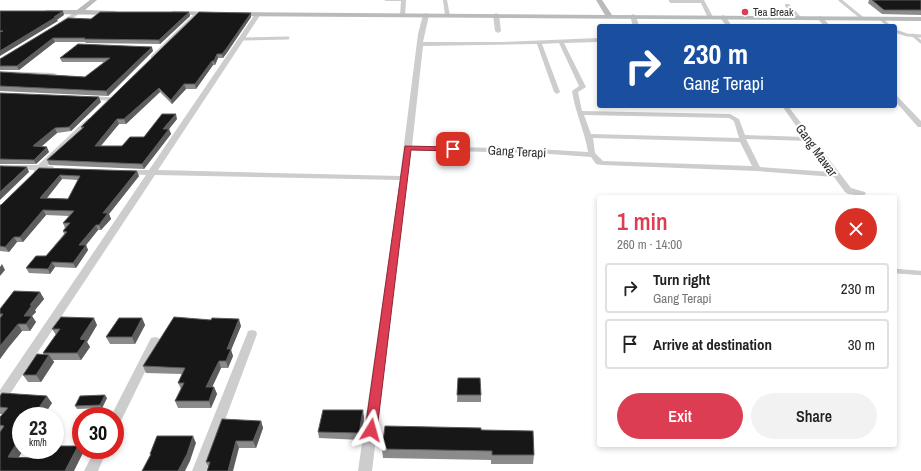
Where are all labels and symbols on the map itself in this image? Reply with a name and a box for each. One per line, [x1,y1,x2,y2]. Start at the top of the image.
place label: Tea Break [753,5,794,19]
marker: Tea Break [740,7,750,17]
street label: Gang Mawar [792,121,842,180]
pin [436,132,470,166]
street label: Gang Terapi [487,141,547,162]
speed limit sign: 30 [72,407,124,459]
position arrow [350,409,392,451]

